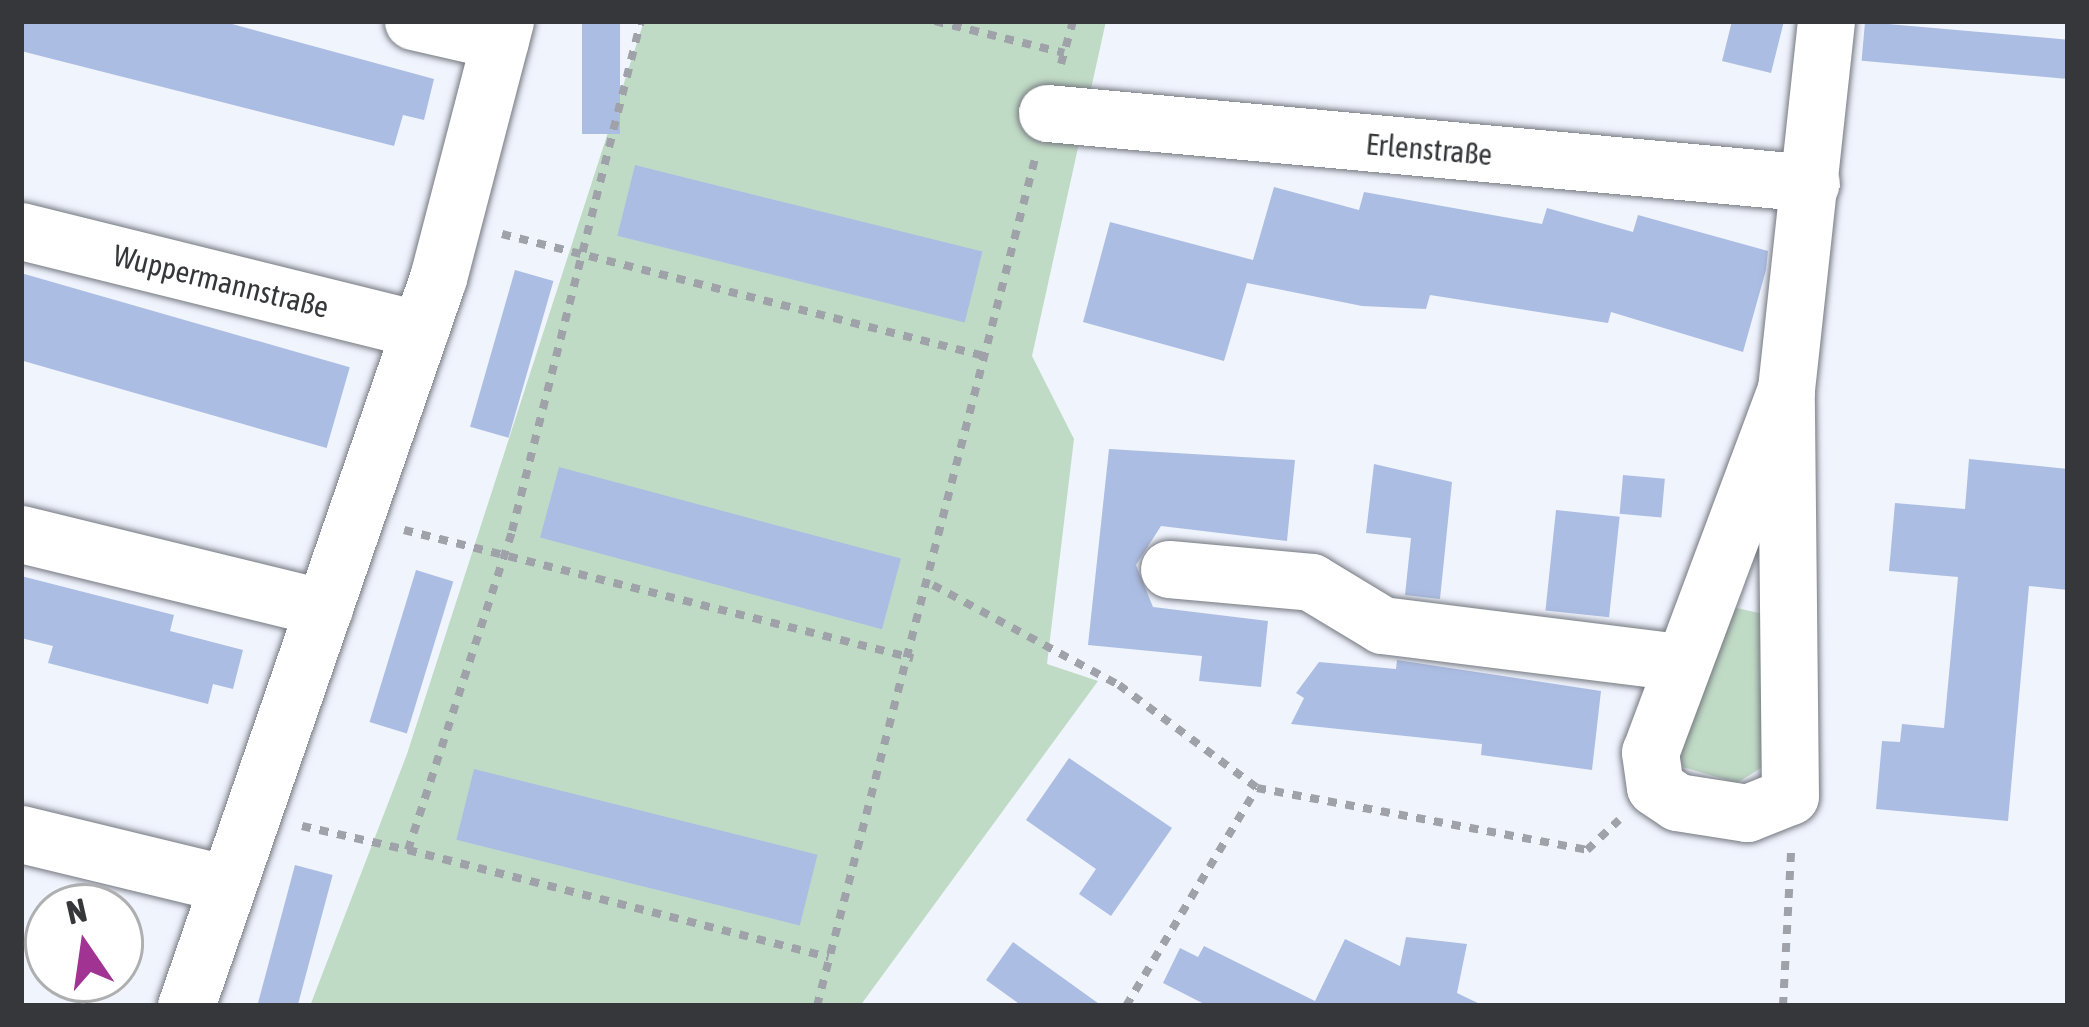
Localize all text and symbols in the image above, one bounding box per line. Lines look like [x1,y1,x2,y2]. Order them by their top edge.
street label: Erlenstraße [1364,126,1494,172]
street label: Wuppermannstraße [110,237,332,325]
north arrow [24,883,144,1003]
text: N [63,890,90,932]

